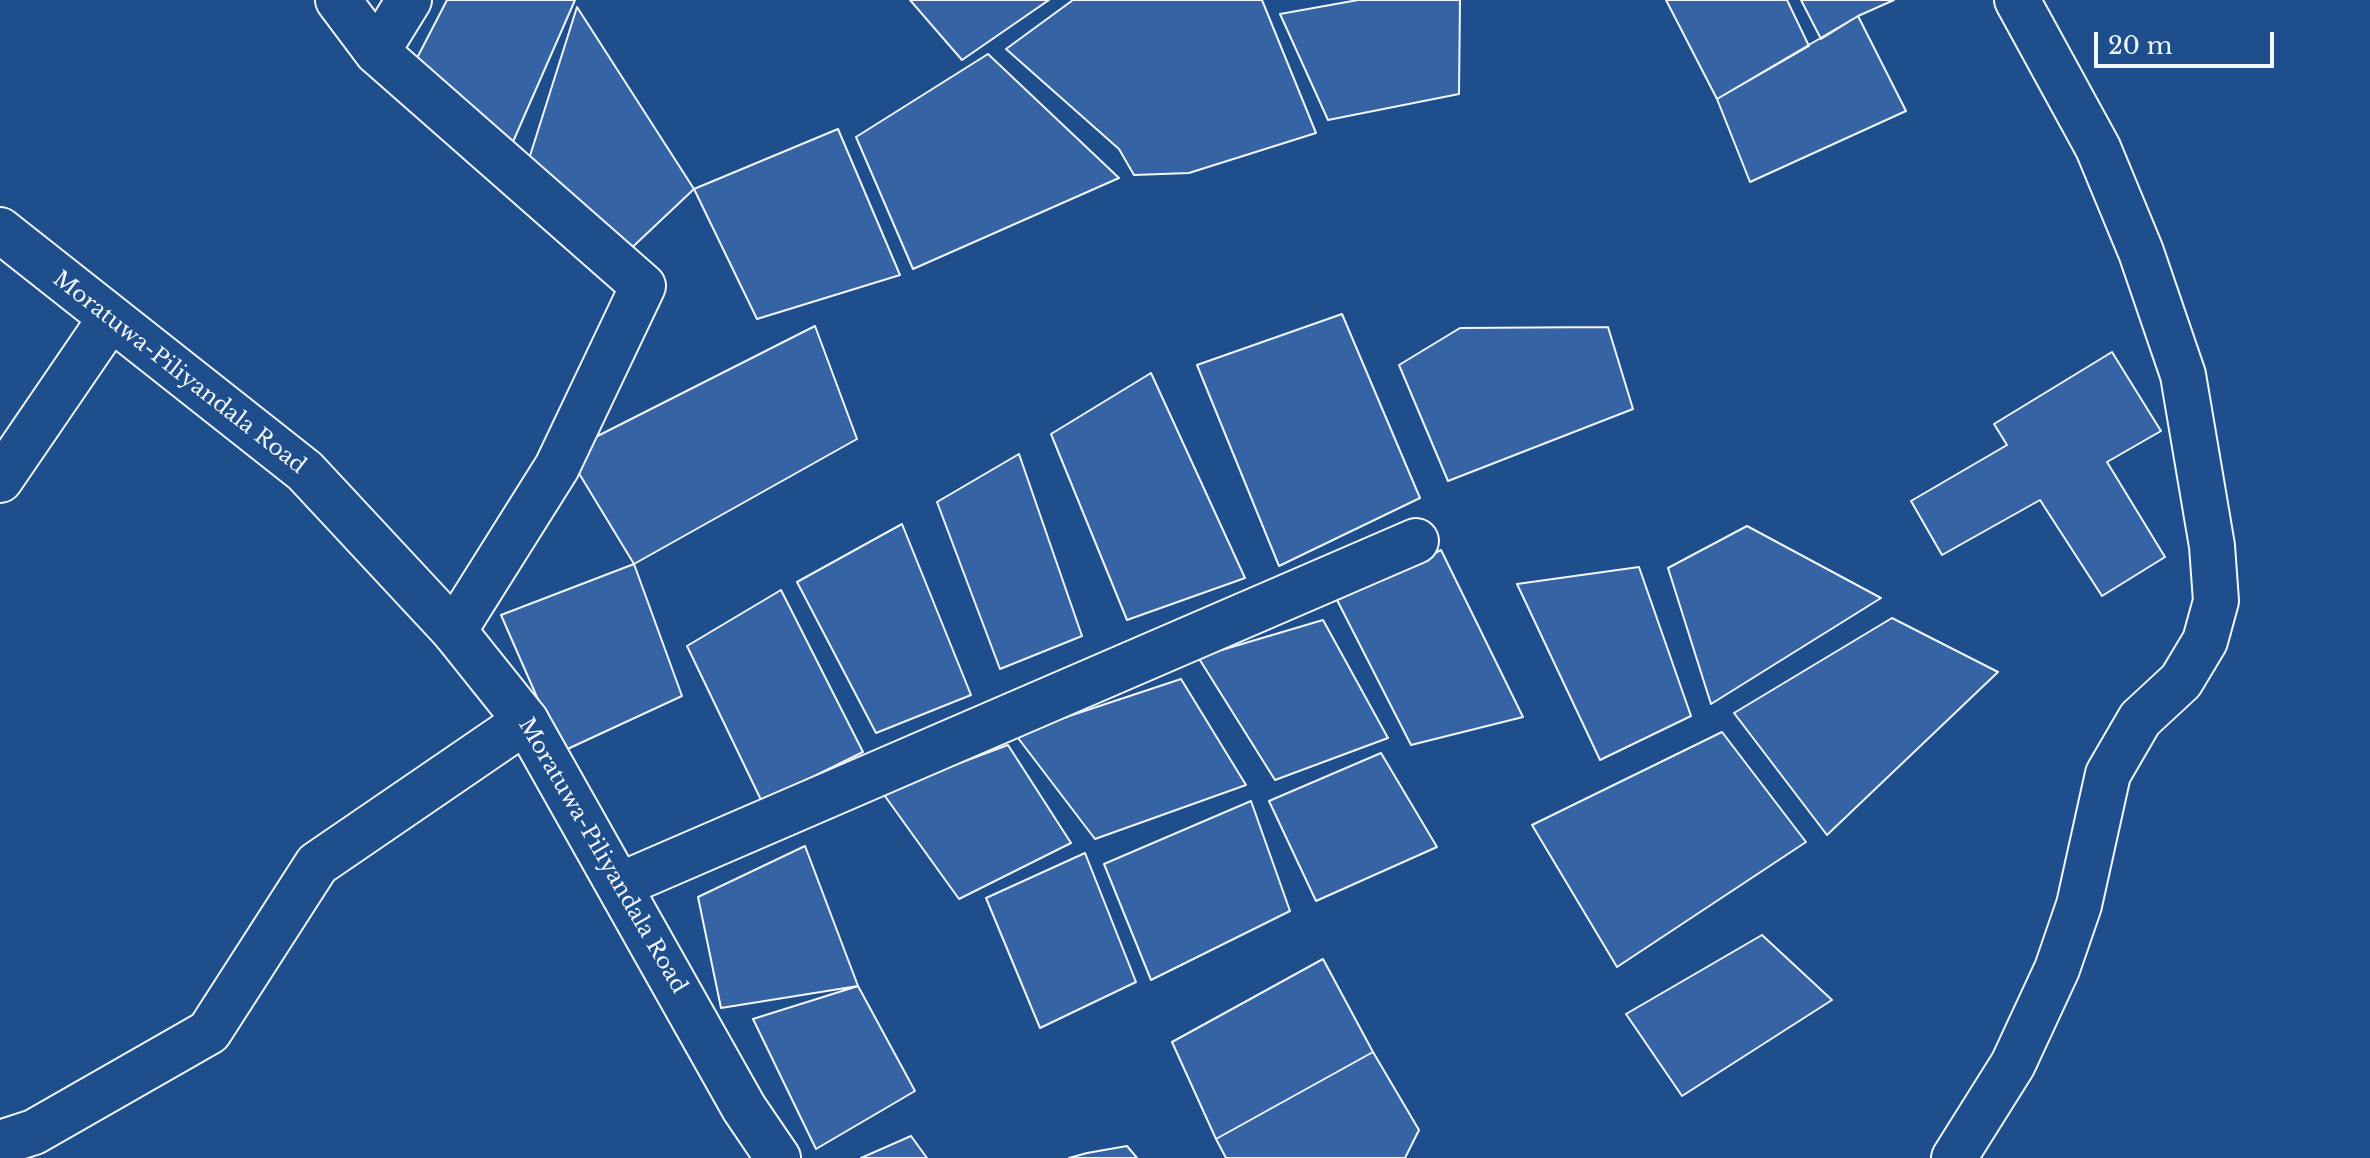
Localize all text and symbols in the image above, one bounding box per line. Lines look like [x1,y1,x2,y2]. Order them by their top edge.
scale bar [2098,16,2278,66]
text: 20 m [2108,31,2173,60]
street label: Moratuwa-Piliyandala Road [47,266,311,480]
street label: Moratuwa-Piliyandala Road [512,714,692,998]

